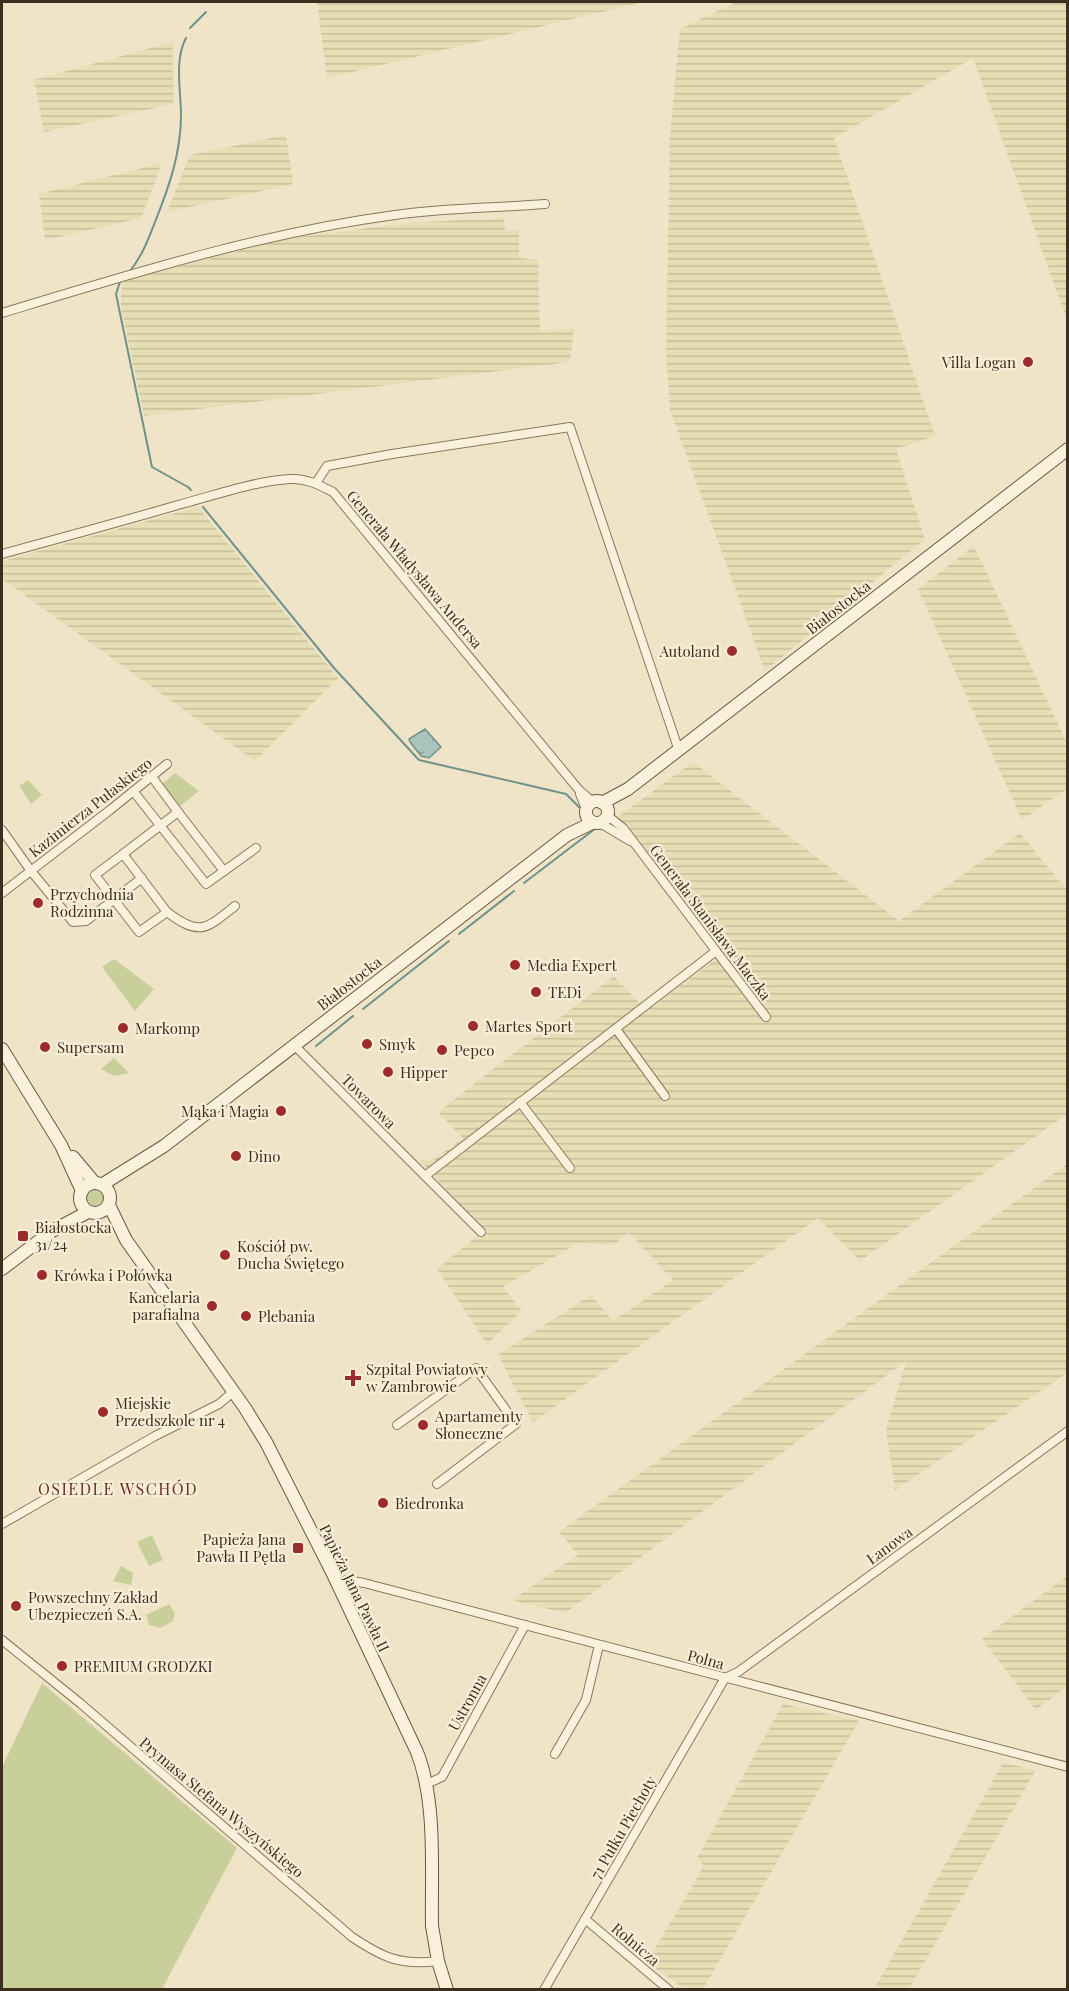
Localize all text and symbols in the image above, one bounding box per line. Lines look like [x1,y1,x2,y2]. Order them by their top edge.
place label: Villa Logan [941,352,1016,372]
marker: Villa Logan [1021,355,1035,369]
street label: Generała Władysława Andersa [343,486,488,653]
street label: Białostocka [802,575,875,638]
place label: Autoland [658,641,720,661]
marker: Autoland [725,644,739,658]
street label: Kazimierza Pułaskiego [24,753,156,861]
street label: Generała Stanisława Maczka [646,840,776,1004]
place label: Przychodnia Rodzinna [50,884,134,921]
marker: Przychodnia Rodzinna [31,896,45,910]
street label: Białostocka [313,951,386,1014]
place label: Media Expert [527,955,617,975]
marker: Media Expert [508,958,522,972]
place label: TEDi [548,982,582,1002]
marker: TEDi [529,985,543,999]
place label: Martes Sport [485,1016,573,1036]
place label: Markomp [135,1018,200,1038]
marker: Martes Sport [466,1019,480,1033]
marker: Markomp [116,1021,130,1035]
place label: Smyk [379,1034,416,1054]
place label: Supersam [57,1037,125,1057]
marker: Smyk [360,1037,374,1051]
marker: Supersam [38,1040,52,1054]
place label: Pepco [454,1040,494,1060]
marker: Pepco [435,1043,449,1057]
place label: Hipper [400,1062,448,1082]
marker: Hipper [381,1065,395,1079]
street label: Towarowa [337,1069,401,1133]
place label: Mąka i Magia [181,1101,270,1121]
marker: Mąka i Magia [274,1104,288,1118]
place label: Dino [248,1146,280,1166]
marker: Dino [229,1149,243,1163]
place label: Białostocka 31/24 [35,1217,112,1254]
marker: Białostocka 31/24 [16,1229,30,1243]
place label: Kościół pw. Ducha Świętego [237,1236,344,1273]
marker: Kościół pw. Ducha Świętego [218,1248,232,1262]
place label: Krówka i Połówka [54,1265,173,1285]
marker: Krówka i Połówka [35,1268,49,1282]
place label: Kancelaria parafialna [129,1287,201,1324]
marker: Kancelaria parafialna [205,1299,219,1313]
place label: Plebania [258,1306,316,1326]
marker: Plebania [239,1309,253,1323]
place label: Szpital Powiatowy w Zambrowie [366,1359,488,1396]
marker: Szpital Powiatowy w Zambrowie [344,1369,362,1387]
place label: Miejskie Przedszkole nr 4 [115,1393,225,1430]
marker: Miejskie Przedszkole nr 4 [96,1405,110,1419]
place label: Apartamenty Słoneczne [434,1406,523,1443]
marker: Apartamenty Słoneczne [416,1418,430,1432]
district label: OSIEDLE WSCHÓD [38,1478,198,1499]
place label: Biedronka [395,1493,465,1513]
marker: Biedronka [376,1496,390,1510]
street label: Papieża Jana Pawła II [315,1521,395,1655]
street label: Łanowa [862,1521,916,1568]
place label: Papieża Jana Pawła II Pętla [196,1529,287,1566]
marker: Papieża Jana Pawła II Pętla [291,1541,305,1555]
place label: Powszechny Zakład Ubezpieczeń S.A. [28,1587,158,1624]
marker: Powszechny Zakład Ubezpieczeń S.A. [9,1599,23,1613]
street label: Polna [685,1645,727,1674]
place label: PREMIUM GRODZKI [74,1656,213,1676]
marker: PREMIUM GRODZKI [55,1659,69,1673]
street label: Ustronna [443,1670,491,1734]
street label: Prymasa Stefana Wyszyńskiego [136,1732,308,1882]
street label: 71 Pułku Piechoty [585,1771,661,1882]
street label: Rolnicza [608,1918,665,1970]

